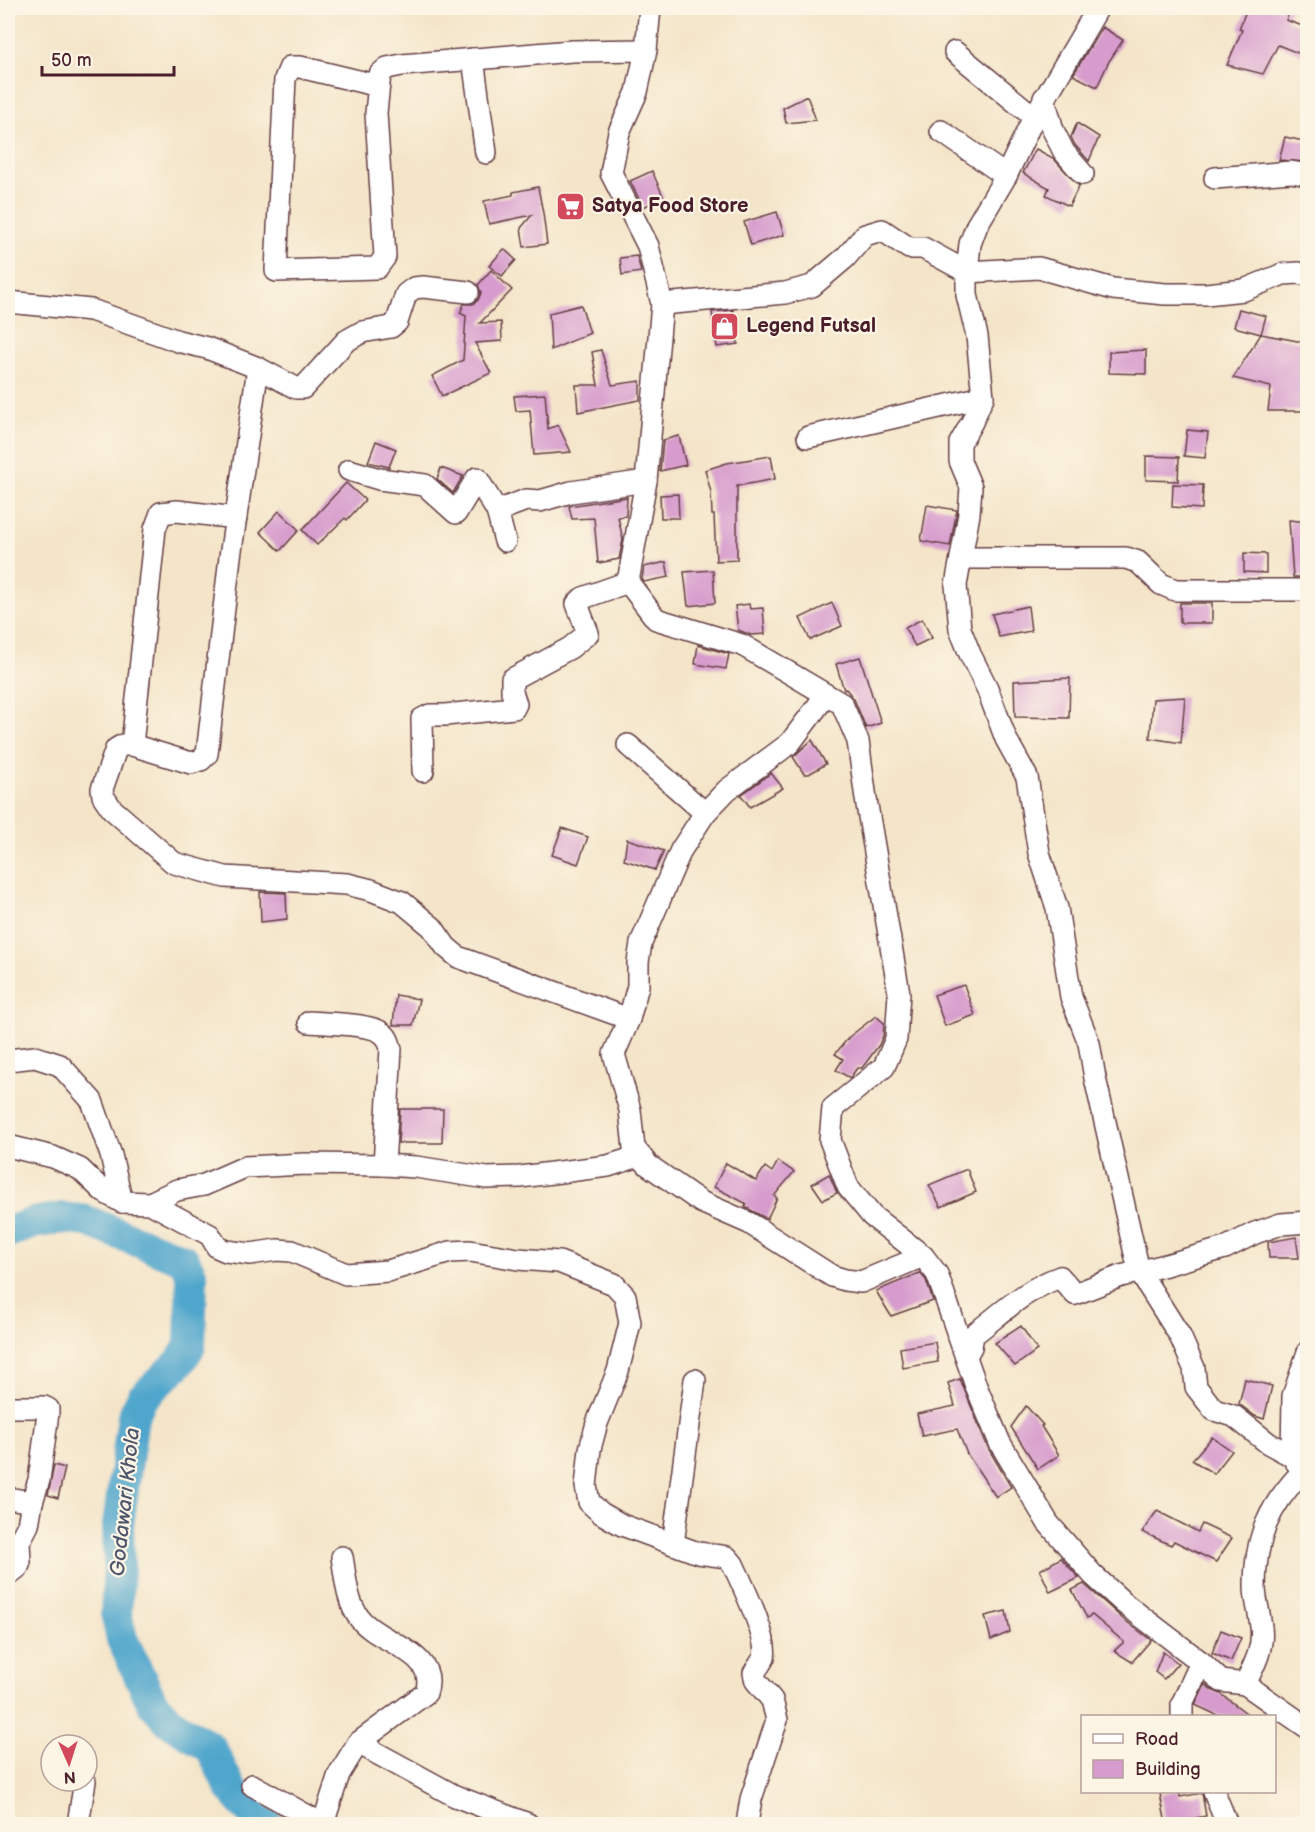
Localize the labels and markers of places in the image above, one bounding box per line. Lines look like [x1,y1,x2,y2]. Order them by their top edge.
supermarket icon: Satya Food Store [555,190,587,222]
place label: Satya Food Store [592,194,748,218]
shop icon: Legend Futsal [709,310,741,342]
place label: Legend Futsal [746,314,876,338]

